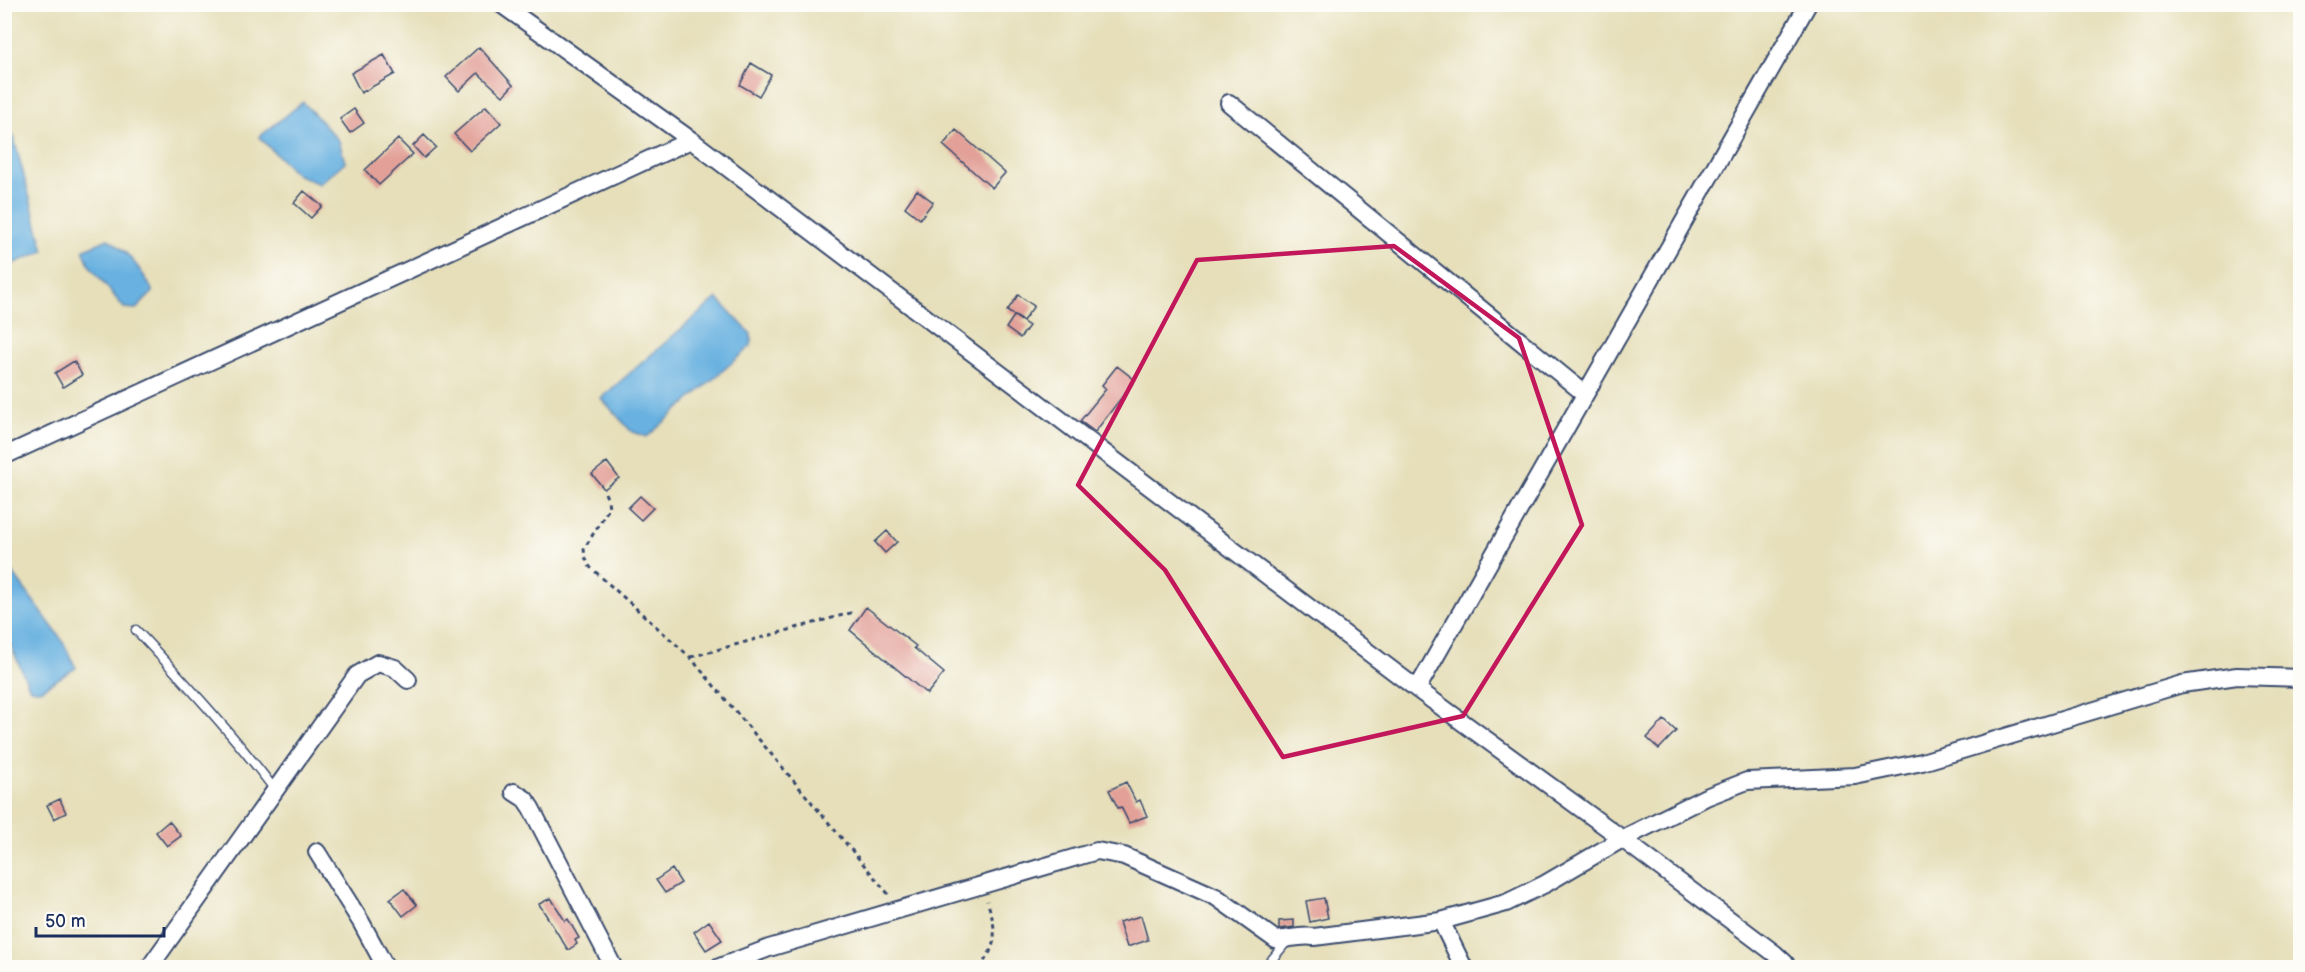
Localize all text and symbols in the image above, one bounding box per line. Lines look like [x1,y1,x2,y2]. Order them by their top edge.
scale bar [36,900,164,938]
text: 50 m [45,911,86,932]

